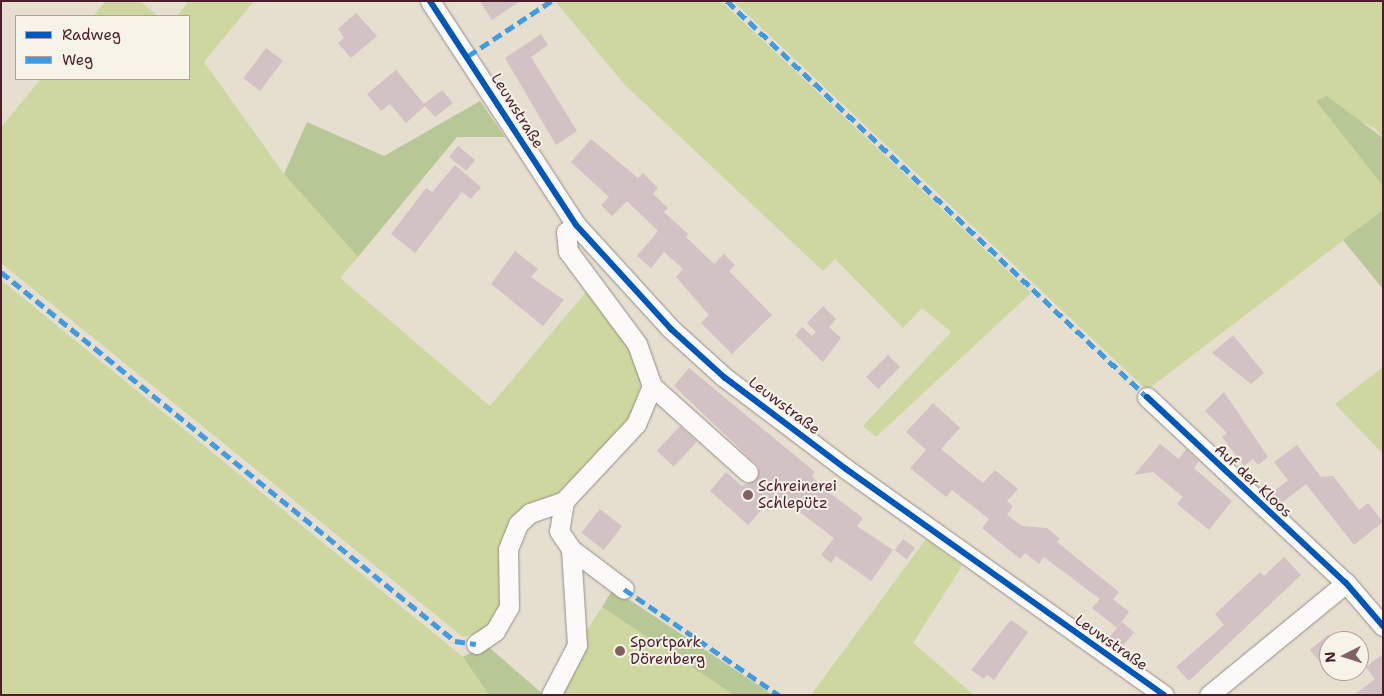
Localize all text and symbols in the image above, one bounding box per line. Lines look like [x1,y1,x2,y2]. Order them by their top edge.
legend [15,15,190,80]
text: Radweg [62,25,121,45]
text: Weg [62,50,93,70]
street label: Leuwstraße [487,70,547,152]
street label: Leuwstraße [745,373,823,439]
street label: Auf der Kloos [1211,441,1295,521]
place label: Schreinerei Schlepütz [758,477,837,512]
marker: Schreinerei Schlepütz [742,489,754,501]
street label: Leuwstraße [1071,611,1151,675]
north arrow [1319,631,1369,681]
place label: Sportpark Dörenberg [630,633,705,668]
marker: Sportpark Dörenberg [614,645,626,657]
text: N [1321,651,1340,664]

